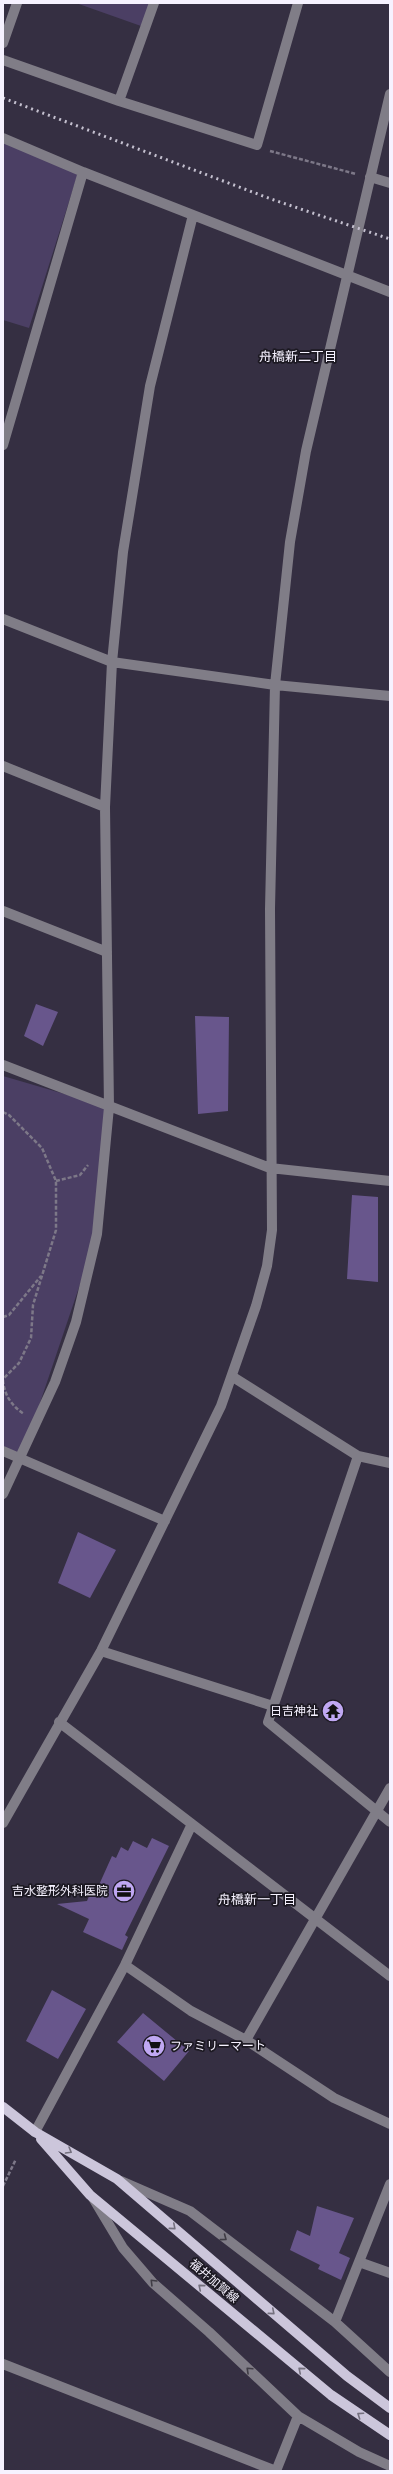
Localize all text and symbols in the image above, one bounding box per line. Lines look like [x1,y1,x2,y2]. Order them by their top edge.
district label: 舟橋新二丁目 [259,349,337,364]
temple icon: 日吉神社 [320,1698,346,1724]
place label: 日吉神社 [270,1704,318,1718]
office icon: 吉水整形外科医院 [111,1878,137,1904]
place label: 吉水整形外科医院 [12,1884,108,1898]
district label: 舟橋新一丁目 [218,1892,296,1907]
supermarket icon: ファミリーマート [141,2033,167,2059]
place label: ファミリーマート [170,2039,266,2053]
one-way arrow [65,2147,72,2154]
one-way arrow [169,2223,176,2230]
one-way arrow [220,2233,227,2240]
street label: 福井加賀線 [187,2256,241,2306]
one-way arrow [150,2280,158,2287]
one-way arrow [198,2284,205,2291]
one-way arrow [268,2307,275,2314]
one-way arrow [247,2367,254,2374]
one-way arrow [298,2367,305,2374]
one-way arrow [358,2413,365,2420]

